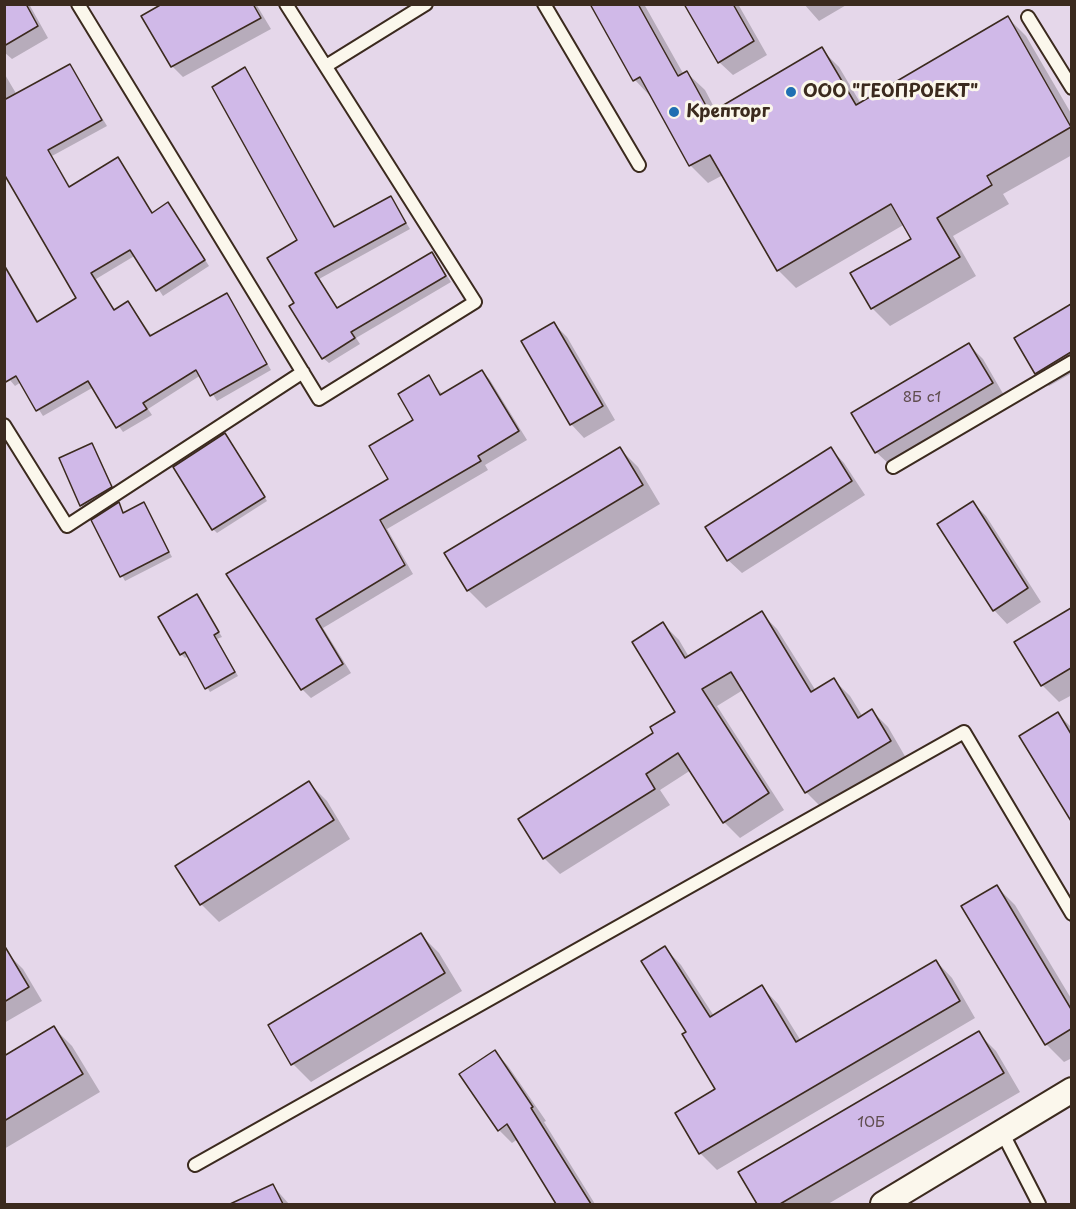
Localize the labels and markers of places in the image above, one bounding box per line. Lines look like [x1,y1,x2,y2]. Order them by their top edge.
place label: ООО "ГЕОПРОЕКТ" [803,81,978,103]
marker: ООО "ГЕОПРОЕКТ" [784,85,798,99]
place label: Крепторг [686,101,770,123]
marker: Крепторг [667,105,681,119]

